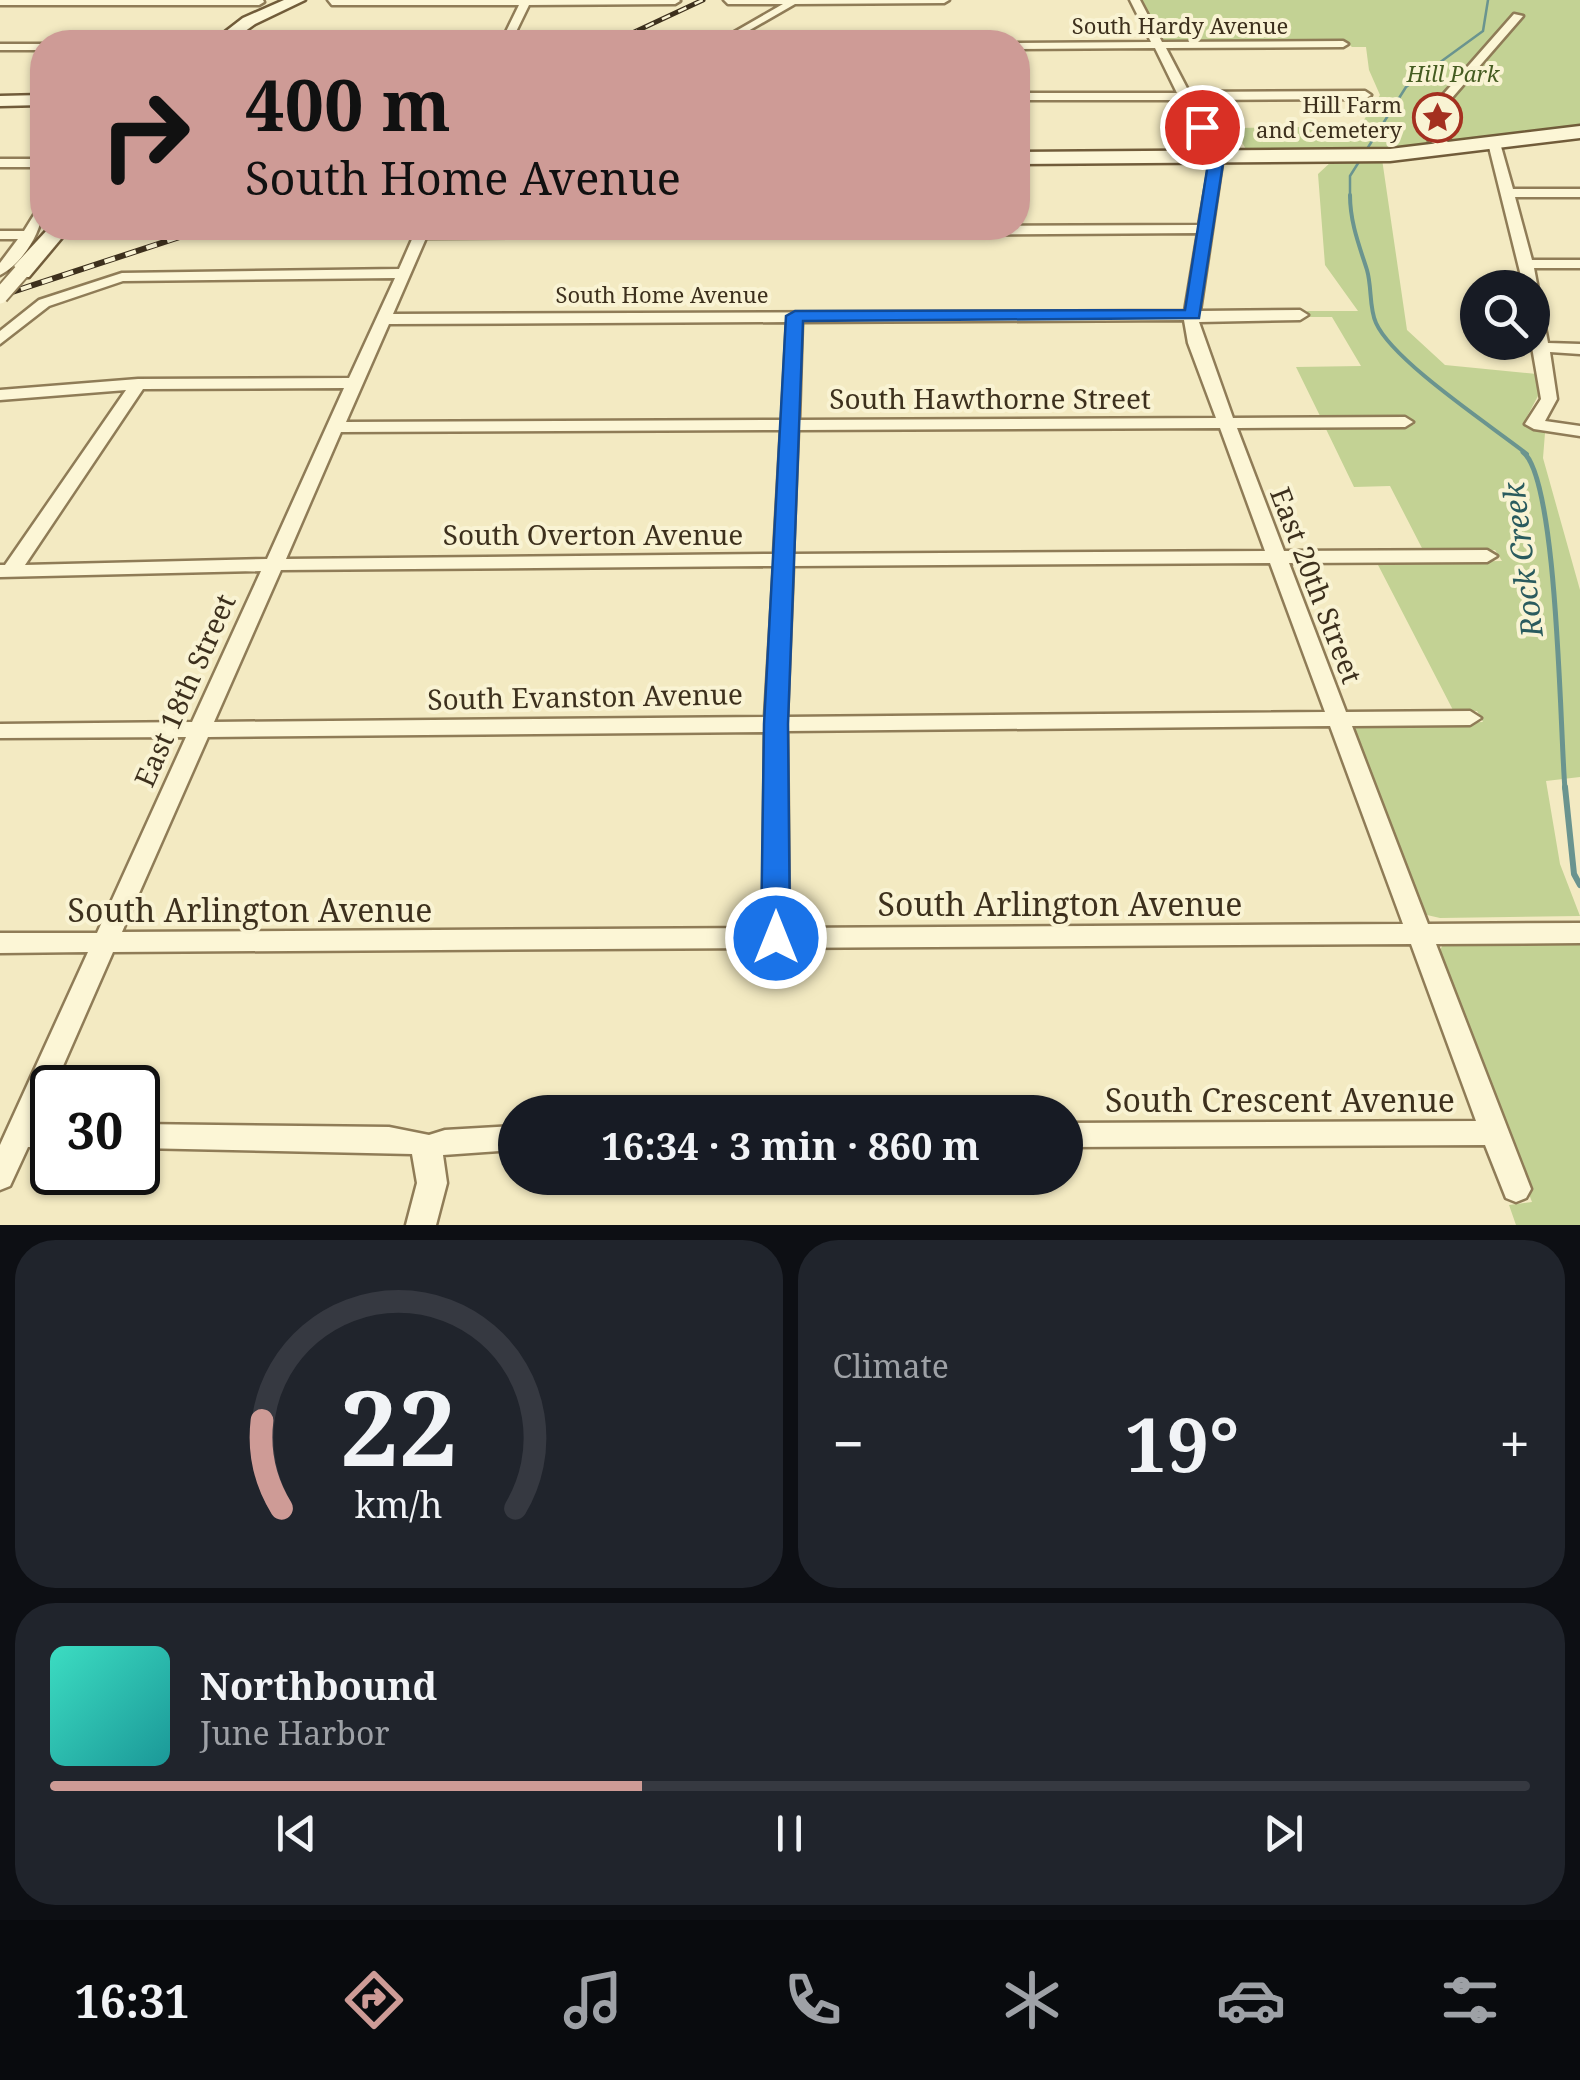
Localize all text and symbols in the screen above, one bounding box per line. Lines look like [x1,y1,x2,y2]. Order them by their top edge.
street label: South Hardy Avenue [1072,10,1288,40]
text: 400 m [245,56,451,152]
park label: Hill Park [1406,58,1501,88]
icon: right [80,70,210,200]
pin [1160,85,1245,170]
place label: Hill Farm and Cemetery [1256,89,1403,144]
place icon: Hill Farm and Cemetery [1411,91,1463,143]
icon: arrive [1175,100,1230,155]
text: South Home Avenue [245,147,681,208]
map controls [1460,270,1550,360]
button: search [1460,270,1550,360]
street label: South Home Avenue [555,279,769,309]
street label: South Hawthorne Street [829,379,1151,417]
water label: Rock Creek [1492,479,1552,641]
street label: East 20th Street [1262,481,1372,689]
street label: South Overton Avenue [443,515,743,553]
street label: East 18th Street [124,587,244,792]
street label: South Evanston Avenue [427,674,743,718]
street label: South Arlington Avenue [878,882,1242,925]
position arrow [724,886,828,990]
street label: South Arlington Avenue [68,888,432,931]
speed limit sign: 30 [30,1065,160,1195]
street label: South Crescent Avenue [1105,1078,1455,1121]
text: 16:34 · 3 min · 860 m [601,1119,980,1171]
text: Climate [833,1344,949,1387]
text: 22 [340,1355,458,1496]
text: 19° [1124,1392,1239,1494]
text: − [833,1405,864,1480]
text: + [1499,1405,1530,1480]
text: km/h [355,1480,443,1528]
text: Northbound [200,1659,437,1711]
text: June Harbor [200,1711,389,1754]
icon: previous [269,1806,324,1861]
icon: pause [762,1806,817,1861]
icon: next [1256,1806,1311,1861]
icon: directions [339,1965,409,2035]
icon: music [558,1965,628,2035]
icon: phone [778,1965,848,2035]
icon: climate [997,1965,1067,2035]
icon: car [1216,1965,1286,2035]
icon: filters [1435,1965,1505,2035]
text: 16:31 [75,1970,190,2031]

